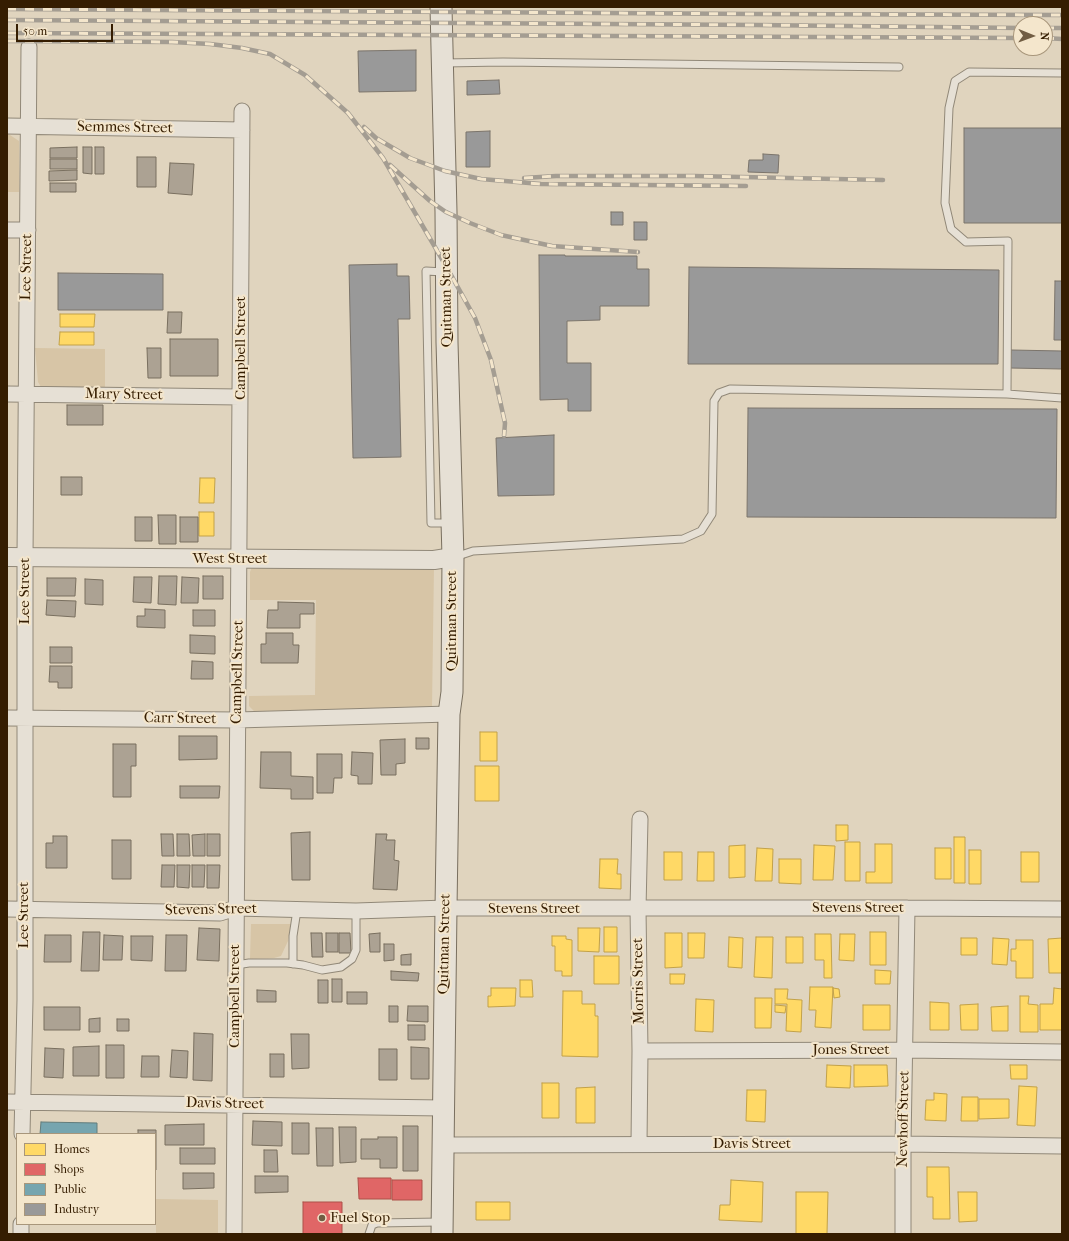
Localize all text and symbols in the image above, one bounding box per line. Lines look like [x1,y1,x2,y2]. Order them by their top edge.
scale bar [18,16,115,42]
north arrow [1013,16,1053,56]
text: 50 m [23,24,47,38]
text: N [1038,32,1051,40]
street label: Semmes Street [77,118,173,138]
street label: Lee Street [17,233,37,301]
street label: Quitman Street [437,247,457,347]
street label: Campbell Street [232,296,250,400]
street label: Mary Street [85,385,163,405]
street label: West Street [193,550,267,568]
street label: Lee Street [16,558,34,624]
street label: Quitman Street [443,571,461,671]
street label: Campbell Street [228,620,248,724]
street label: Carr Street [144,709,216,729]
street label: Lee Street [15,882,33,948]
street label: Quitman Street [435,894,455,994]
street label: Stevens Street [812,899,904,917]
street label: Stevens Street [165,900,257,920]
street label: Stevens Street [488,900,580,918]
street label: Morris Street [629,938,649,1024]
street label: Campbell Street [226,944,244,1048]
street label: Jones Street [812,1041,890,1059]
street label: Newhoff Street [894,1070,914,1168]
street label: Davis Street [186,1094,264,1114]
legend [16,1133,156,1225]
street label: Davis Street [713,1135,791,1153]
text: Homes [54,1142,90,1156]
text: Shops [54,1162,84,1176]
text: Public [54,1182,86,1196]
text: Industry [54,1202,99,1216]
place label: Fuel Stop [330,1209,390,1227]
marker: Fuel Stop [317,1213,327,1223]

